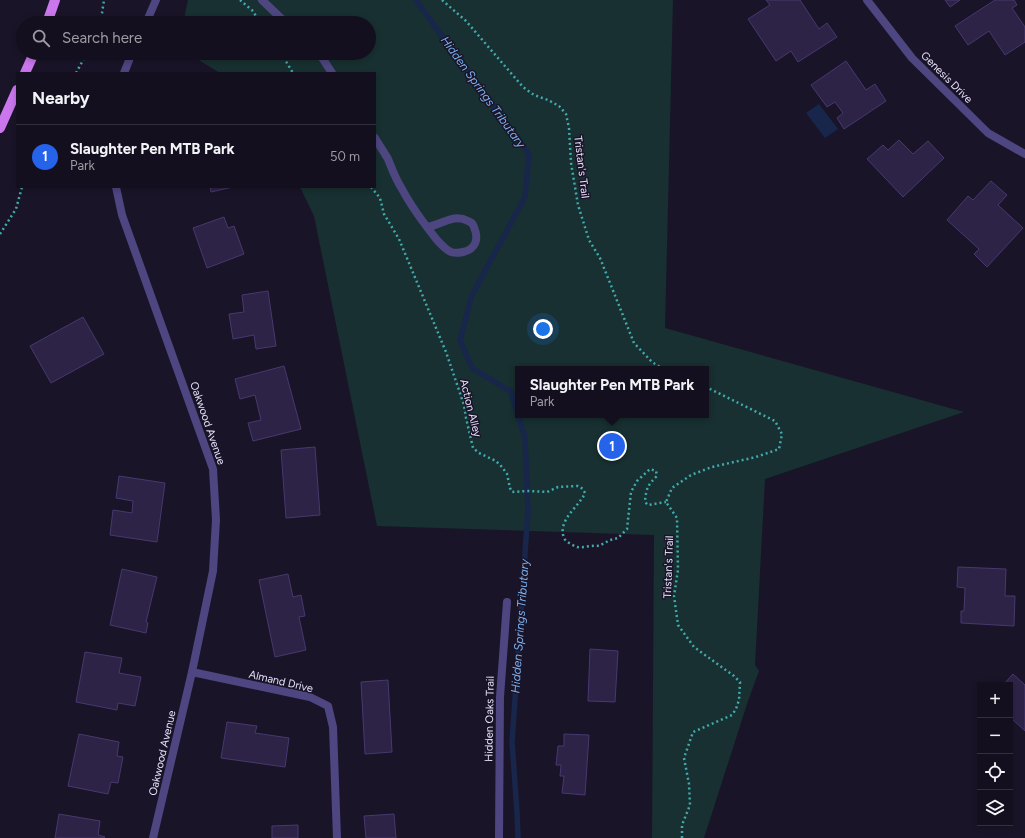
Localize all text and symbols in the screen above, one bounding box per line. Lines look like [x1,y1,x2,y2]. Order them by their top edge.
search box [16,16,376,60]
icon: search [30,27,52,49]
text: Search here [62,29,142,47]
water label: Hidden Springs Tributary [438,33,529,151]
street label: Genesis Drive [918,49,975,106]
text: Nearby [32,88,90,108]
street label: Tristan's Trail [571,135,592,199]
text: Slaughter Pen MTB Park [70,140,235,158]
text: 1 [42,149,48,164]
text: 50 m [330,149,360,164]
text: Park [70,158,95,173]
your location [533,319,553,339]
popup [515,366,709,418]
text: Slaughter Pen MTB Park [530,376,694,394]
street label: Action Alley [457,378,484,439]
street label: Oakwood Avenue [187,380,228,466]
text: Park [530,394,554,409]
pin: 1 [599,431,625,461]
street label: Tristan's Trail [661,535,676,599]
water label: Hidden Springs Tributary [508,558,532,694]
street label: Almand Drive [247,668,314,695]
street label: Hidden Oaks Trail [482,676,497,762]
map controls [977,682,1013,826]
button: + [977,682,1013,718]
street label: Oakwood Avenue [146,709,179,797]
button: − [977,718,1013,754]
button: locate [977,754,1013,790]
button: layers [977,790,1013,826]

